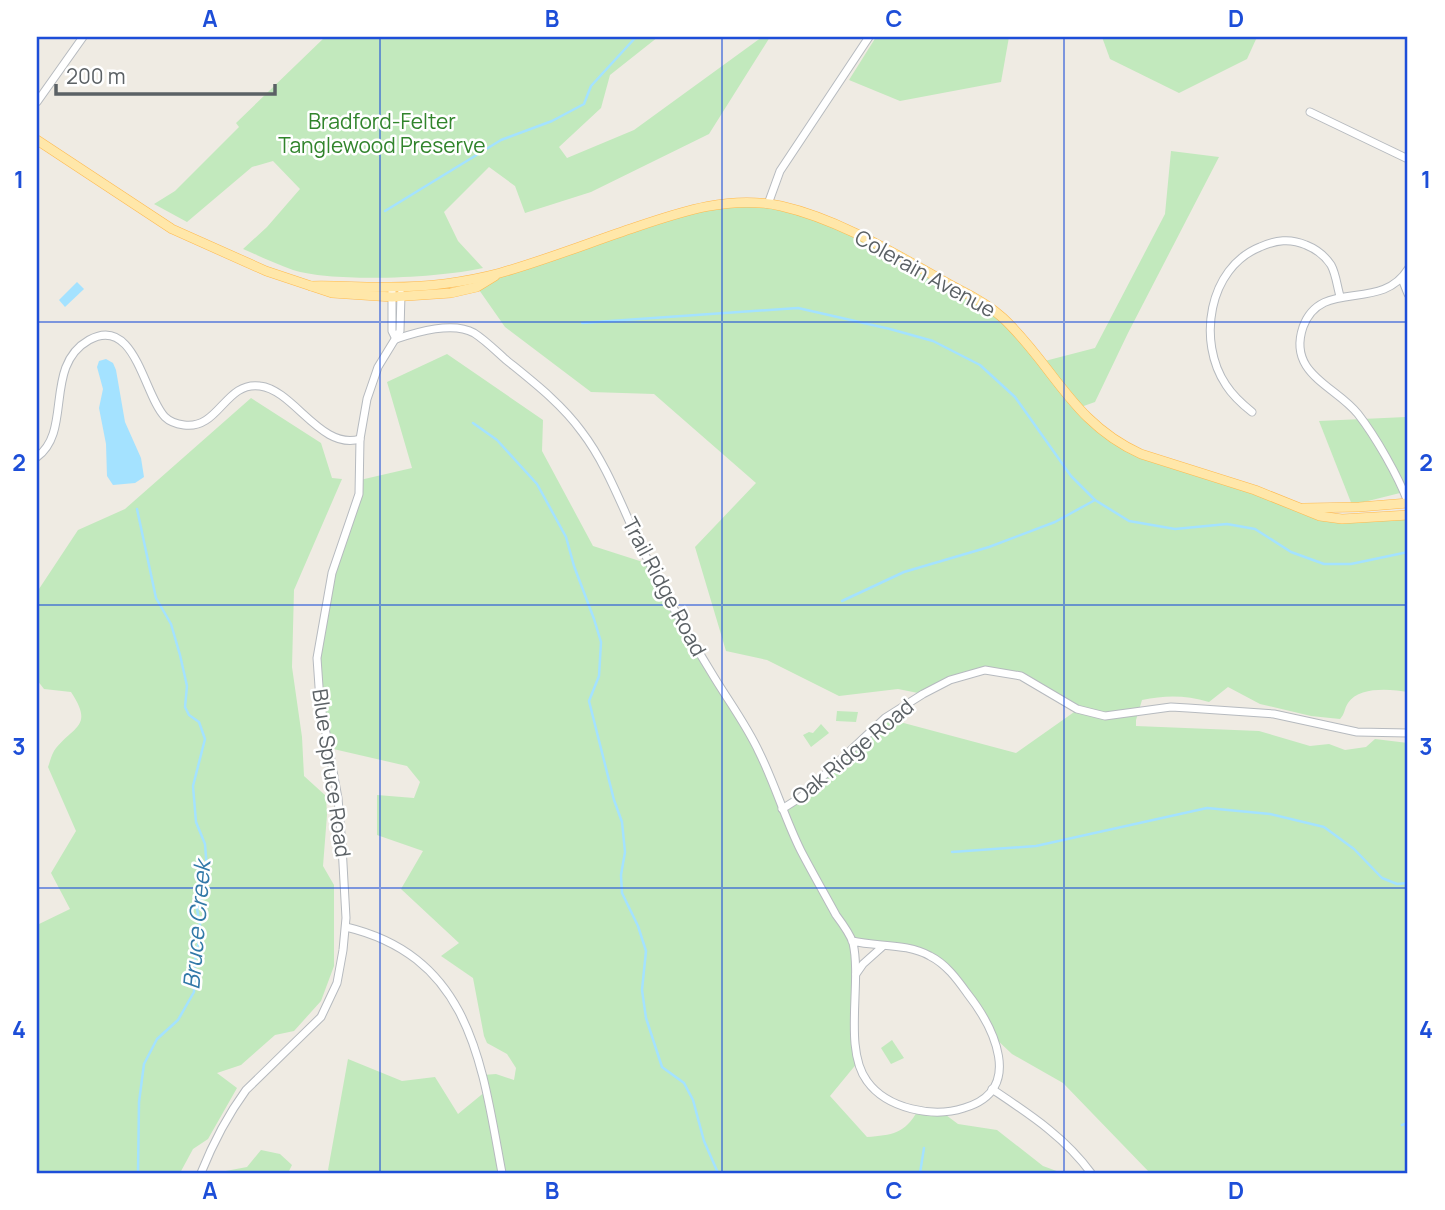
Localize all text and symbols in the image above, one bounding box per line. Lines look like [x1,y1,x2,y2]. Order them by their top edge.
text: A [202,2,218,34]
text: B [545,2,559,34]
text: C [886,2,903,34]
text: D [1228,2,1244,34]
scale bar [56,52,275,96]
text: 200 m [66,62,126,90]
park label: Bradford-Felter Tanglewood Preserve [278,107,486,159]
text: 1 [14,163,24,195]
text: 1 [1421,163,1431,195]
street label: Colerain Avenue [850,223,1001,323]
text: 2 [12,446,26,478]
text: 2 [1419,446,1433,478]
street label: Trail Ridge Road [616,512,713,661]
street label: Blue Spruce Road [306,687,358,859]
street label: Oak Ridge Road [786,692,919,810]
text: 3 [12,730,26,762]
text: 3 [1419,730,1433,762]
water label: Bruce Creek [174,856,218,991]
text: 4 [12,1013,26,1045]
text: 4 [1419,1013,1433,1045]
text: A [202,1174,218,1206]
text: B [545,1174,559,1206]
text: C [886,1174,903,1206]
text: D [1228,1174,1244,1206]

